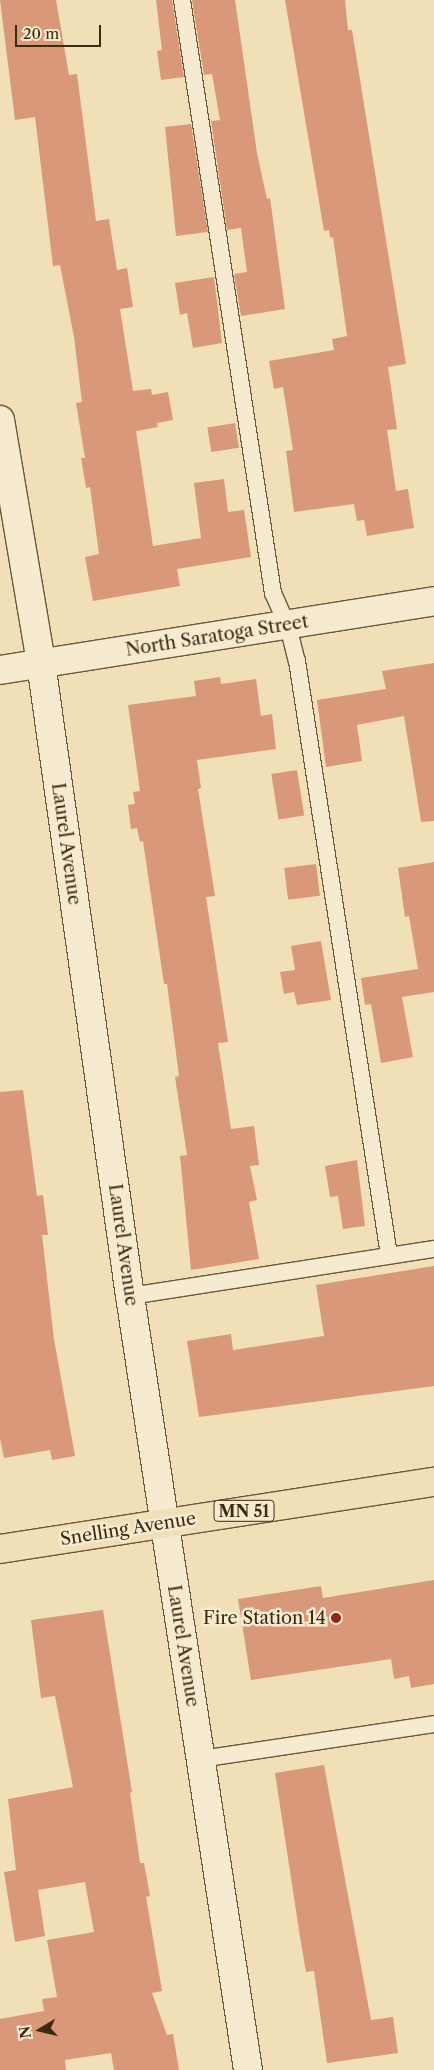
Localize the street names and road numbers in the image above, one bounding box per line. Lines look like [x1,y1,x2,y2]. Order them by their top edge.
street label: North Saratoga Street [124,611,310,661]
street label: Laurel Avenue [47,781,85,907]
street label: Laurel Avenue [104,1182,142,1308]
road number: MN 51 [213,1498,275,1524]
street label: Snelling Avenue [58,1508,198,1550]
street label: Laurel Avenue [163,1583,203,1709]

